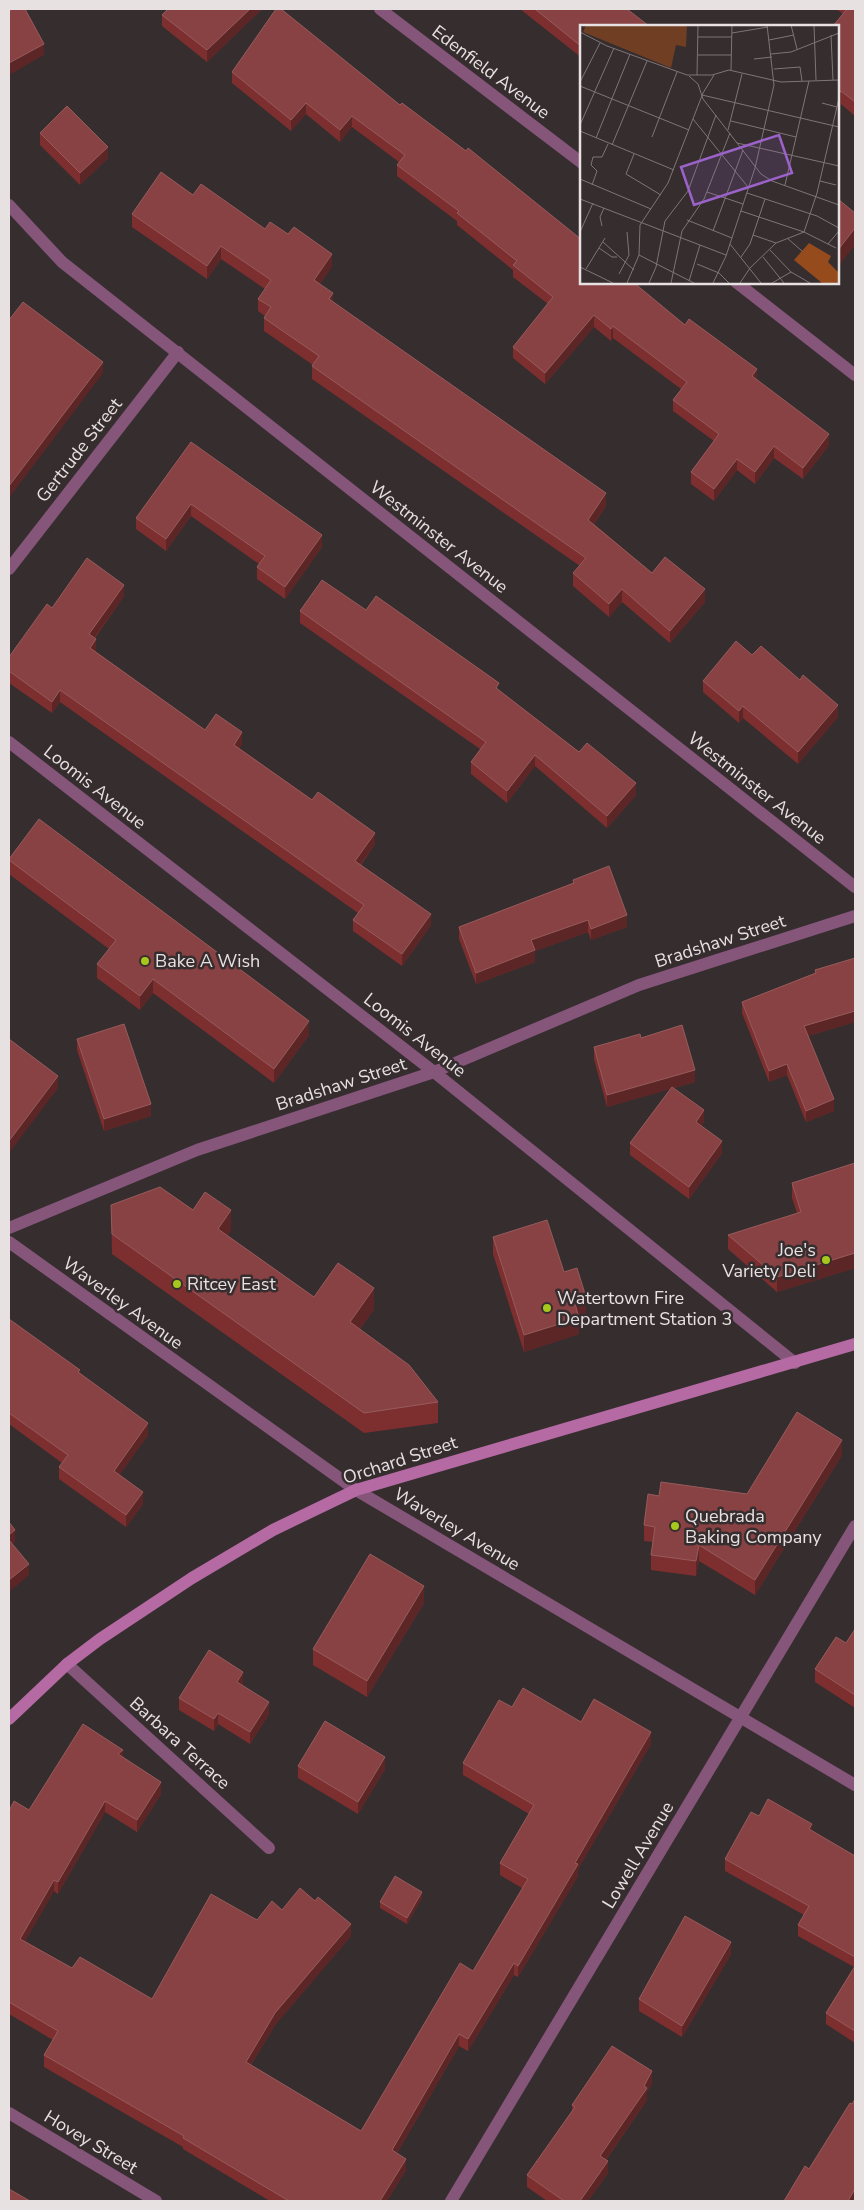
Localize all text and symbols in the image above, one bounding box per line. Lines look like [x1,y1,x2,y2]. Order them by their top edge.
street label: Edenfield Avenue [427,20,555,124]
inset map [580,25,839,284]
street label: Gertrude Street [31,392,128,507]
street label: Westminster Avenue [365,475,513,599]
street label: Westminster Avenue [683,726,831,850]
street label: Loomis Avenue [39,739,151,835]
street label: Bradshaw Street [652,908,789,973]
place label: Bake A Wish [155,949,260,973]
marker: Bake A Wish [139,955,151,967]
street label: Loomis Avenue [359,987,471,1083]
street label: Bradshaw Street [273,1051,410,1116]
place label: Joe's Variety Deli [721,1238,816,1283]
street label: Waverley Avenue [58,1251,188,1355]
marker: Joe's Variety Deli [820,1254,832,1266]
place label: Ritcey East [187,1272,276,1296]
marker: Ritcey East [171,1278,183,1290]
place label: Watertown Fire Department Station 3 [557,1286,732,1331]
marker: Watertown Fire Department Station 3 [541,1302,553,1314]
street label: Orchard Street [340,1430,461,1490]
street label: Waverley Avenue [389,1482,525,1576]
place label: Quebrada Baking Company [685,1504,822,1549]
marker: Quebrada Baking Company [669,1520,681,1532]
street label: Barbara Terrace [124,1691,236,1795]
street label: Lowell Avenue [597,1797,679,1913]
street label: Hovey Street [40,2105,143,2180]

